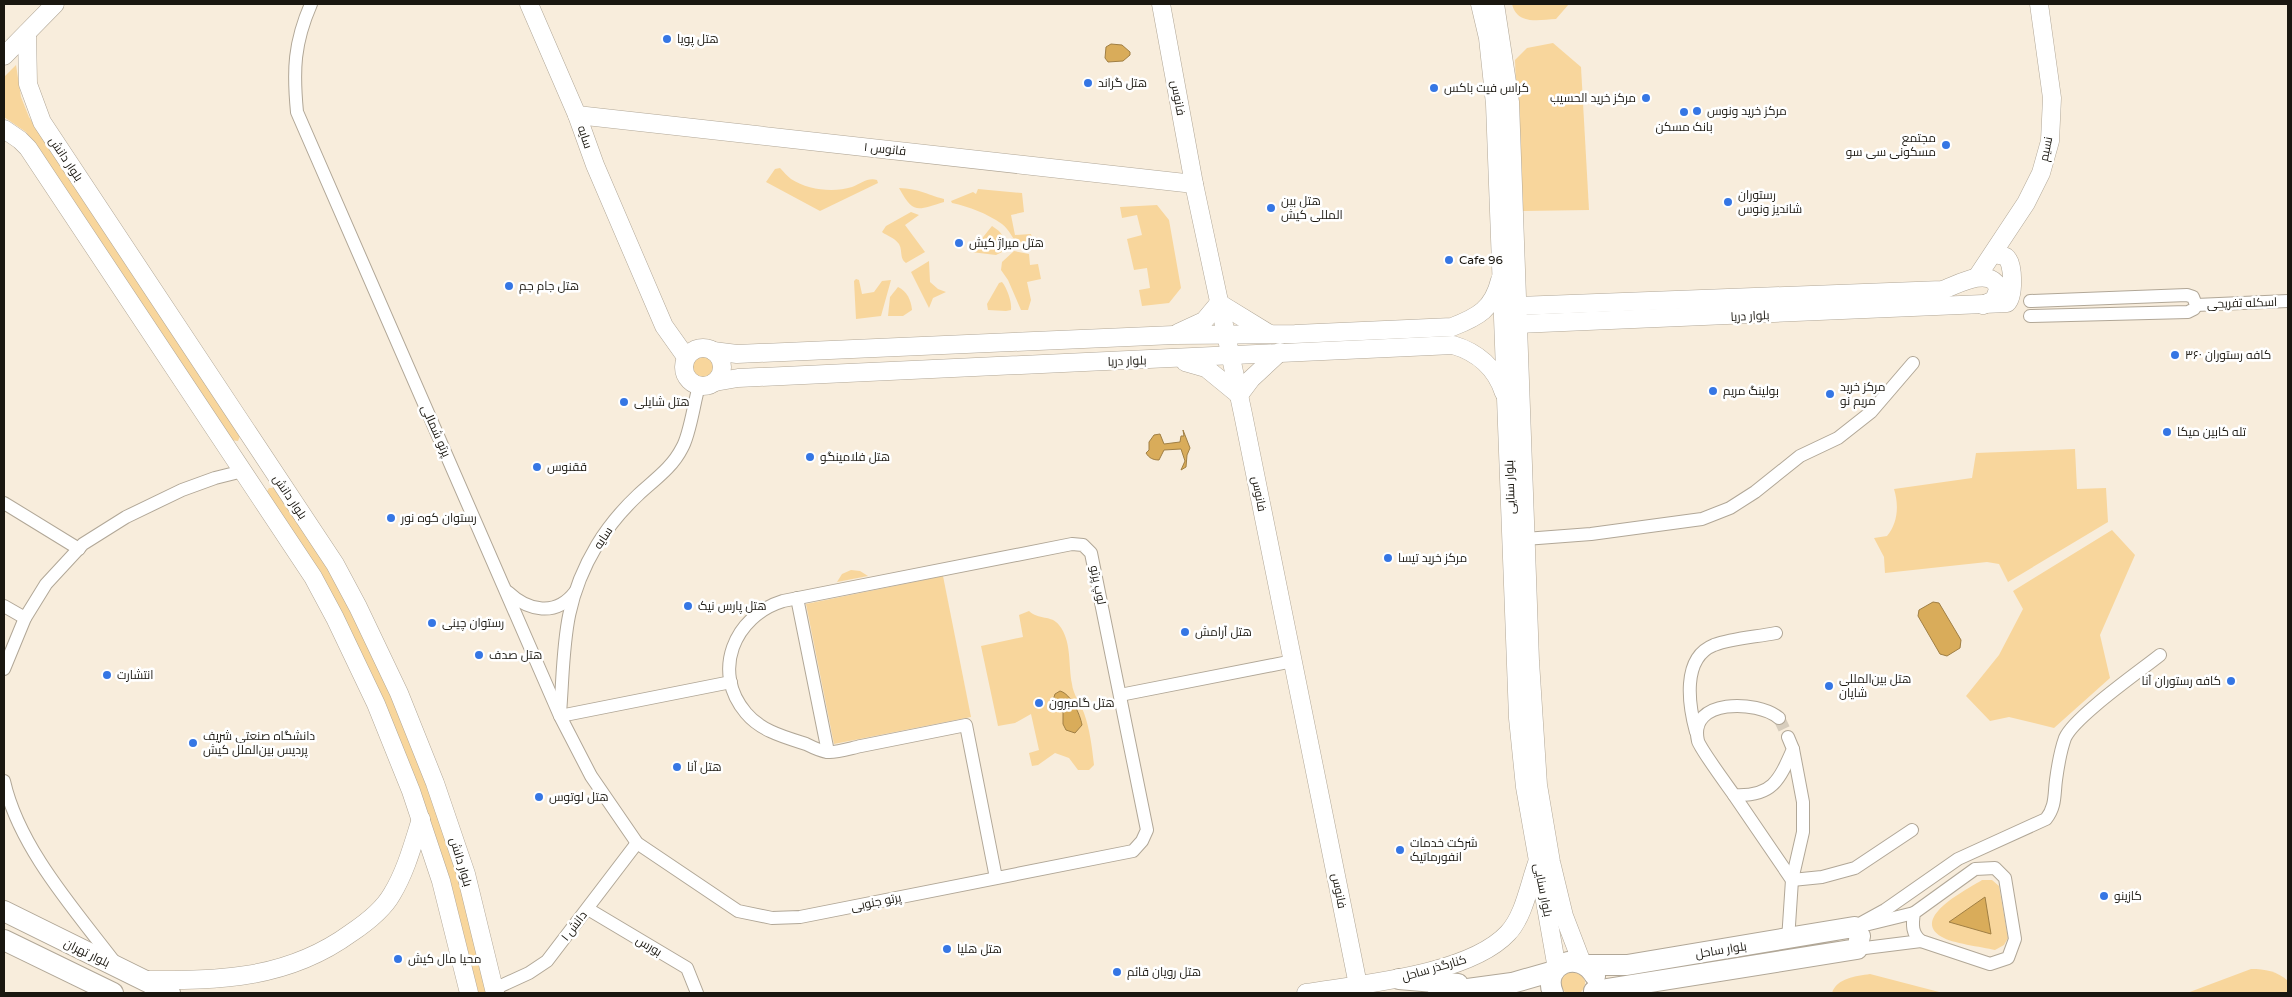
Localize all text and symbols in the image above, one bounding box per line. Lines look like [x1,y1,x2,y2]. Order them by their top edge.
place label: هتل پویا [677,32,718,48]
marker: هتل پویا [661,33,673,45]
place label: هتل گراند [1098,76,1147,90]
marker: هتل گراند [1082,77,1094,89]
street label: فانوس [1168,79,1188,117]
place label: کراس فیت باکس [1444,81,1529,95]
marker: کراس فیت باکس [1428,82,1440,94]
place label: مرکز خرید الحسیب [1550,91,1636,105]
marker: مرکز خرید الحسیب [1640,92,1652,104]
place label: مرکز خرید ونوس [1707,104,1787,118]
marker: مرکز خرید ونوس [1691,105,1703,117]
marker: بانک مسکن [1678,106,1690,118]
place label: بانک مسکن [1655,120,1713,134]
street label: سایه [575,124,595,151]
place label: مجتمع مسکونی سی سو [1846,131,1936,159]
street label: بلوار دانش [46,134,86,184]
street label: نسیم [2037,135,2056,163]
marker: مجتمع مسکونی سی سو [1940,139,1952,151]
street label: فانوس ۱ [863,140,907,158]
place label: رستوران شاندیز ونوس [1738,188,1802,216]
place label: هتل بین المللی کیش [1281,194,1343,222]
marker: رستوران شاندیز ونوس [1722,196,1734,208]
marker: هتل بین المللی کیش [1265,202,1277,214]
place label: هتل میراژ کیش [969,236,1044,250]
marker: هتل میراژ کیش [953,237,965,249]
place label: Cafe 96 [1459,253,1503,267]
marker: Cafe 96 [1443,254,1455,266]
place label: هتل جام جم [519,279,579,294]
marker: هتل جام جم [503,280,515,292]
street label: اسکله تفریحی [2207,295,2277,311]
street label: بلوار دریا [1730,308,1770,324]
place label: کافه رستوران ۳۶۰ [2185,348,2271,362]
marker: کافه رستوران ۳۶۰ [2169,349,2181,361]
street label: بلوار دریا [1107,353,1147,369]
place label: مرکز خرید مریم نو [1840,380,1885,409]
place label: بولینگ مریم [1723,384,1779,399]
marker: بولینگ مریم [1707,385,1719,397]
marker: مرکز خرید مریم نو [1824,388,1836,400]
place label: هتل شایلی [634,395,690,409]
marker: هتل شایلی [618,396,630,408]
street label: پرتو شمالی [416,403,454,461]
place label: تله کابین میکا [2177,425,2247,439]
marker: تله کابین میکا [2161,426,2173,438]
place label: هتل فلامینگو [820,450,890,464]
marker: هتل فلامینگو [804,451,816,463]
place label: ققنوس [547,460,587,474]
street label: بلوار سنایی [1502,460,1518,514]
marker: ققنوس [531,461,543,473]
street label: بلوار دانش [270,472,310,522]
street label: فانوس [1249,475,1269,513]
place label: رستوان کوه نور [400,511,477,525]
marker: رستوان کوه نور [385,512,397,524]
street label: سایه [591,524,615,552]
place label: مرکز خرید تیسا [1398,551,1467,565]
marker: مرکز خرید تیسا [1382,552,1394,564]
street label: لوپ پرتو [1085,564,1109,606]
place label: هتل پارس نیک [698,599,767,615]
marker: هتل پارس نیک [682,600,694,612]
place label: رستوان چینی [442,616,504,632]
marker: رستوان چینی [426,617,438,629]
place label: هتل آرامش [1195,625,1252,639]
marker: هتل آرامش [1179,626,1191,638]
place label: هتل صدف [489,648,542,662]
marker: هتل صدف [473,649,485,661]
place label: انتشارت [117,668,153,682]
marker: انتشارت [101,669,113,681]
place label: هتل بین‌المللی شایان [1839,672,1911,700]
place label: کافه رستوران آنا [2142,674,2221,688]
marker: کافه رستوران آنا [2225,675,2237,687]
marker: هتل بین‌المللی شایان [1823,680,1835,692]
place label: هتل گامبرون [1049,696,1115,710]
marker: هتل گامبرون [1033,697,1045,709]
place label: دانشگاه صنعتی شریف پردیس بین‌الملل کیش [203,729,315,759]
marker: دانشگاه صنعتی شریف پردیس بین‌الملل کیش [187,737,199,749]
place label: هتل آنا [687,760,722,774]
marker: هتل آنا [671,761,683,773]
place label: هتل لوتوس [549,790,609,804]
marker: هتل لوتوس [533,791,545,803]
street label: بلوار دانش [447,836,475,888]
place label: شرکت خدمات انفورماتیک [1410,836,1478,864]
marker: شرکت خدمات انفورماتیک [1394,844,1406,856]
street label: بلوار سنایی [1531,862,1555,918]
street label: فانوس [1329,872,1349,910]
place label: کازینو [2114,889,2142,903]
street label: پرتو جنوبی [850,890,904,916]
marker: کازینو [2098,890,2110,902]
street label: دانش ۱ [558,908,590,944]
street label: بورس [633,933,665,959]
street label: بلوار تهران [62,936,112,970]
street label: بلوار ساحل [1694,939,1748,961]
place label: هتل هلیا [957,942,1002,956]
marker: هتل هلیا [941,943,953,955]
place label: محیا مال کیش [408,952,481,966]
street label: کنارگذر ساحل [1400,952,1468,984]
marker: محیا مال کیش [392,953,404,965]
place label: هتل رویان قائم [1127,965,1201,980]
marker: هتل رویان قائم [1111,966,1123,978]

